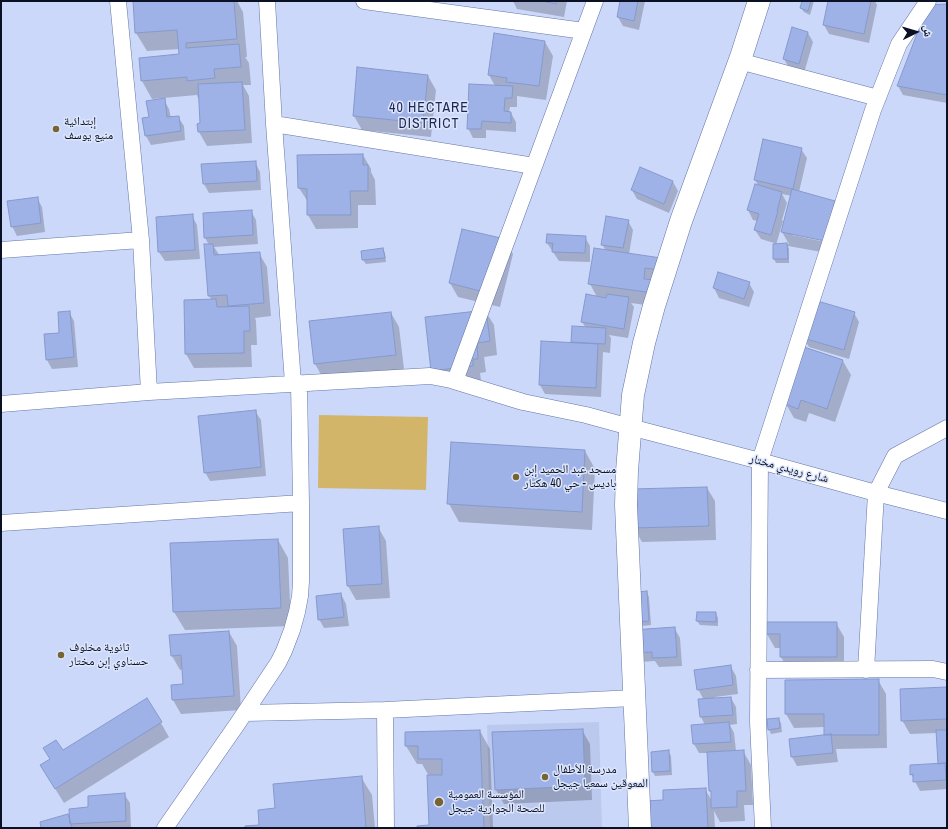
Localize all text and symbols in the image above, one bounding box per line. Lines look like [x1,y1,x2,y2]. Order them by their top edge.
north arrow [896,12,936,52]
text: ش [920,25,935,37]
district label: 40 HECTARE DISTRICT [389,100,469,132]
place label: إبتدائية منيع يوسف [64,115,113,143]
marker: إبتدائية منيع يوسف [51,124,61,134]
street label: شارع رويدي مختار [748,452,830,486]
place label: مسجد عبد الحميد إبن باديس - حي 40 هكتار [524,463,616,491]
marker: مسجد عبد الحميد إبن باديس - حي 40 هكتار [511,472,521,482]
place label: ثانوية مخلوف حسناوي إبن مختار [69,641,148,669]
marker: ثانوية مخلوف حسناوي إبن مختار [56,650,66,660]
place label: مدرسة الأطفال المعوقين سمعيا جيجل [553,763,648,791]
marker: مدرسة الأطفال المعوقين سمعيا جيجل [540,772,550,782]
place label: المؤسسة العمومية للصحة الجوارية جيجل [448,788,545,816]
marker: المؤسسة العمومية للصحة الجوارية جيجل [433,796,445,808]

